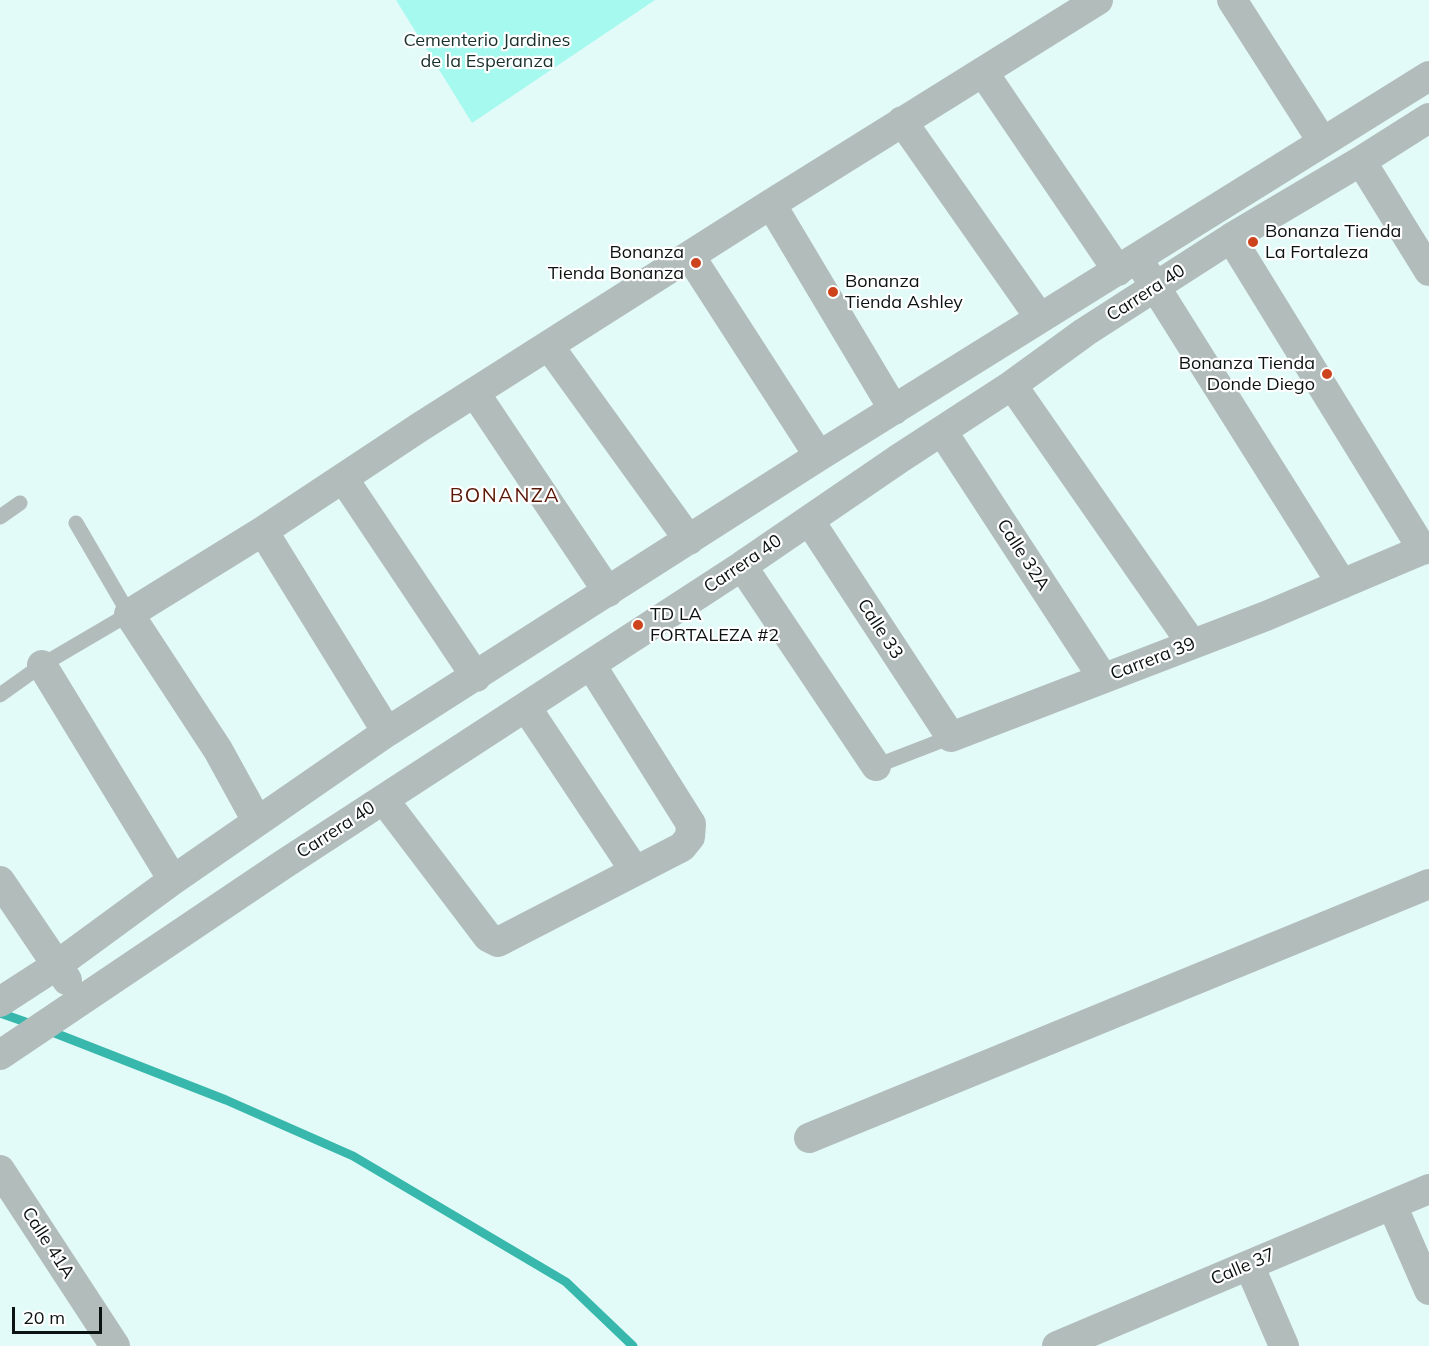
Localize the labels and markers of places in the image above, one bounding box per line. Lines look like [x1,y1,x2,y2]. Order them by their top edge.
place label: Bonanza Tienda La Fortaleza [1265,221,1401,264]
marker: Bonanza Tienda La Fortaleza [1246,235,1260,249]
place label: Bonanza Tienda Bonanza [548,242,684,284]
marker: Bonanza Tienda Bonanza [689,256,703,270]
place label: Bonanza Tienda Ashley [845,271,963,314]
marker: Bonanza Tienda Ashley [826,285,840,299]
place label: Bonanza Tienda Donde Diego [1179,353,1315,395]
marker: Bonanza Tienda Donde Diego [1320,367,1334,381]
place label: TD LA FORTALEZA #2 [650,604,779,646]
marker: TD LA FORTALEZA #2 [631,618,645,632]

